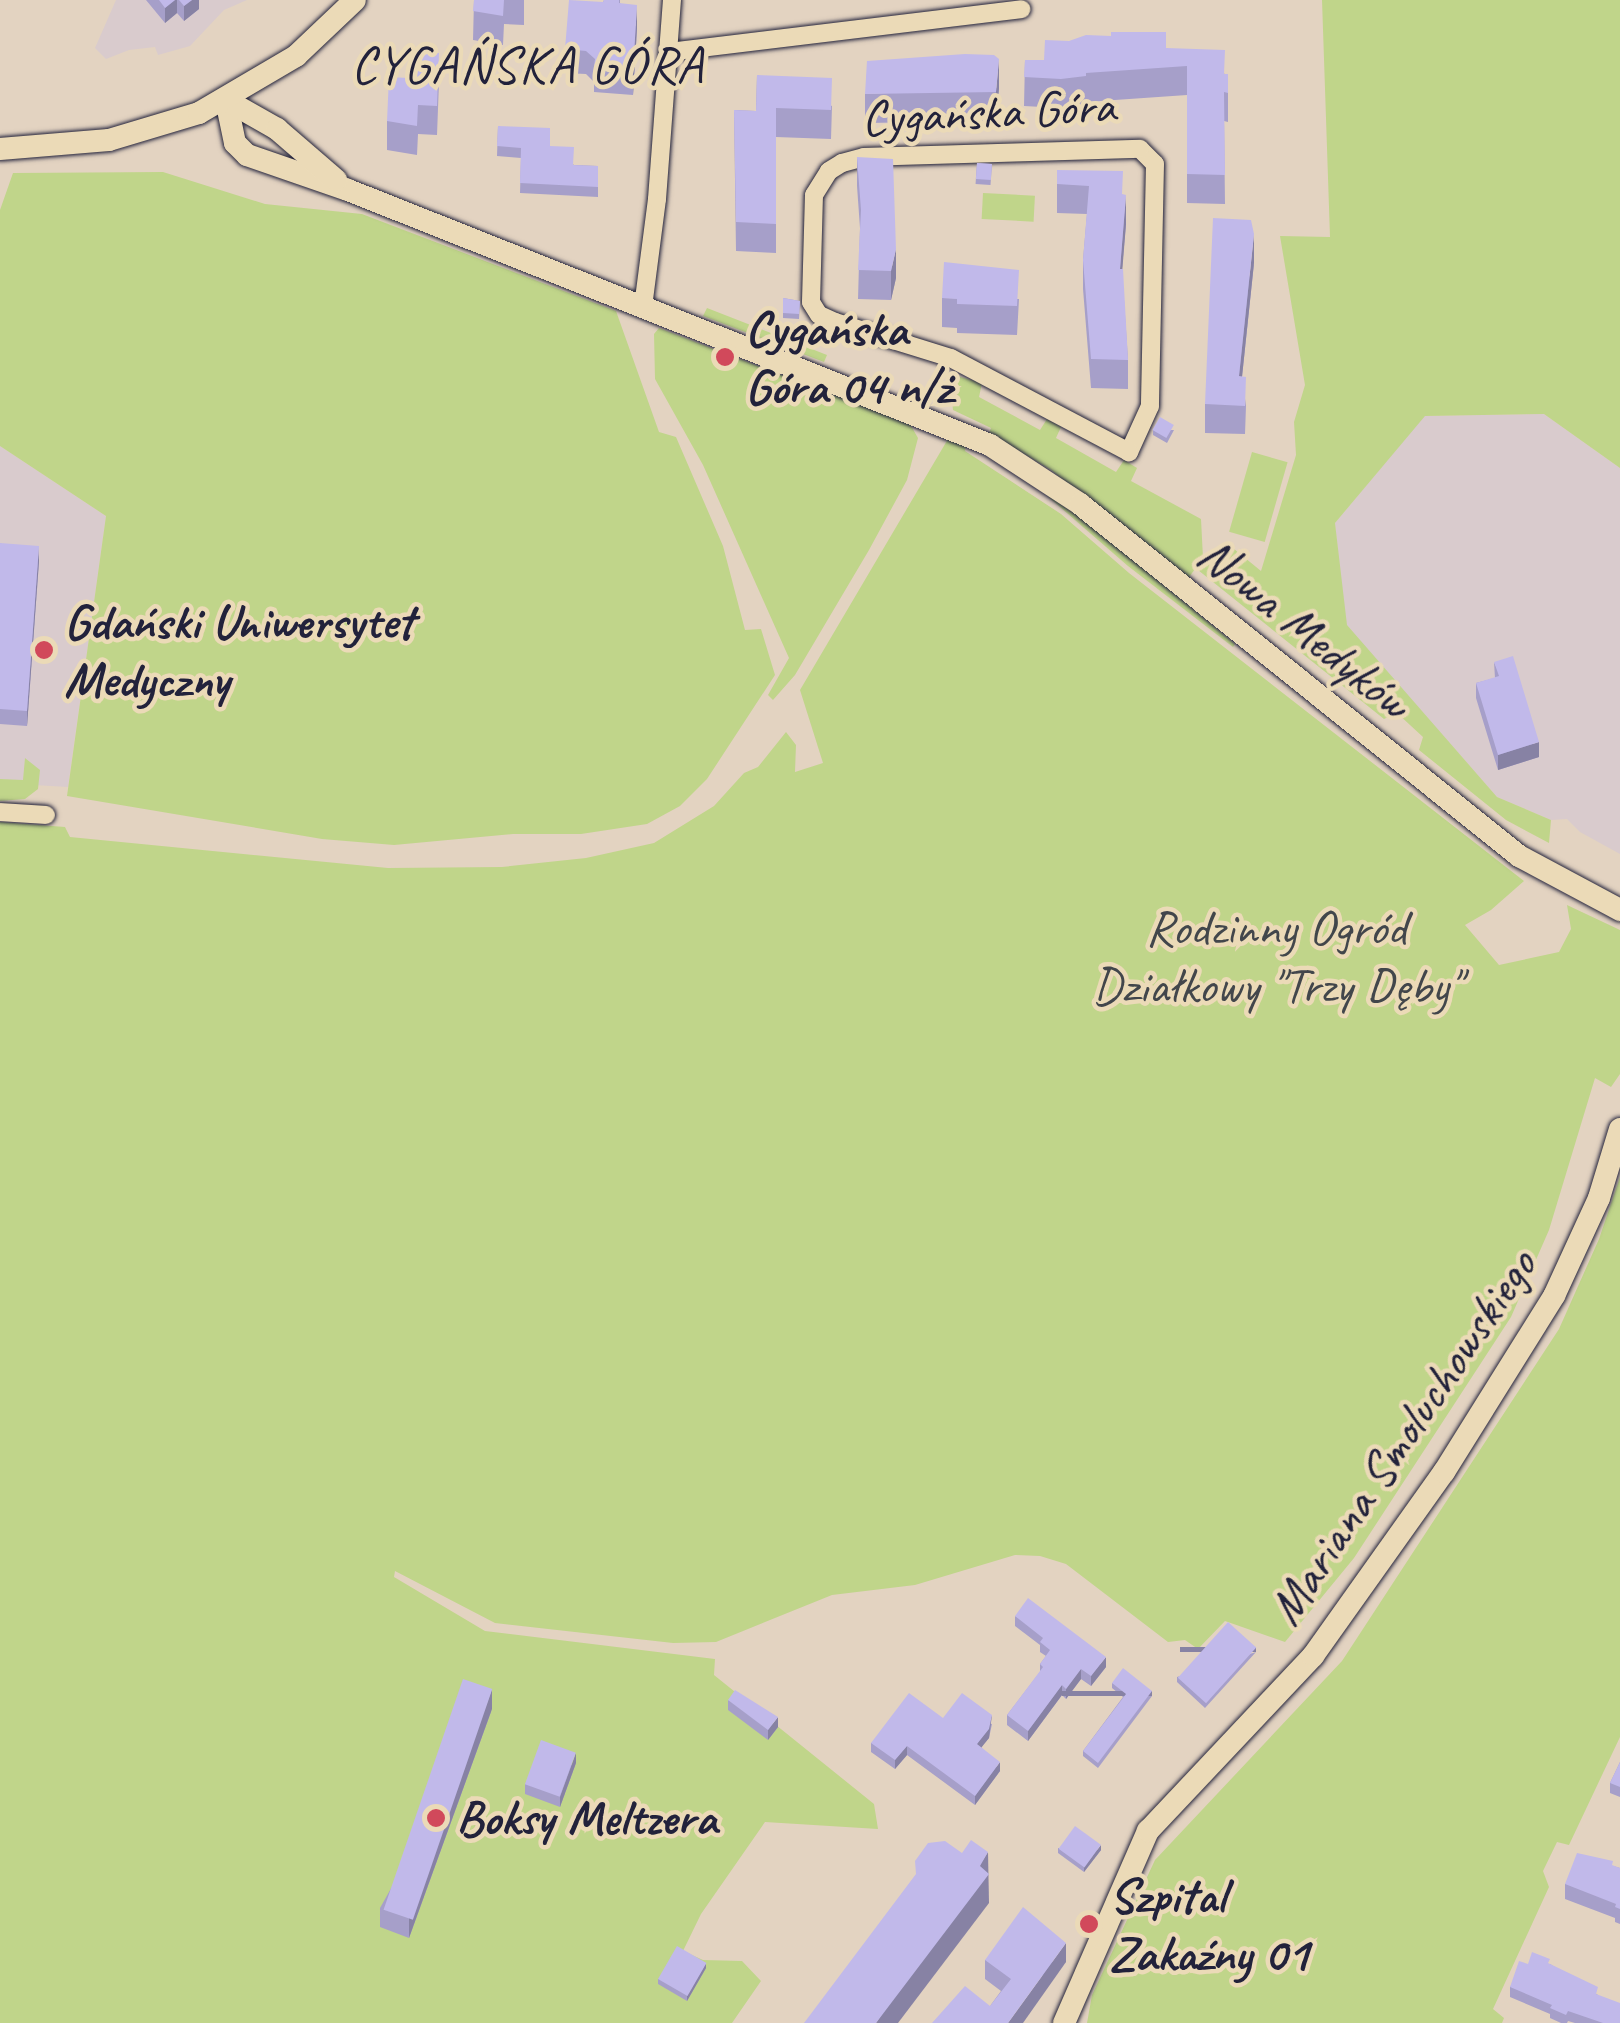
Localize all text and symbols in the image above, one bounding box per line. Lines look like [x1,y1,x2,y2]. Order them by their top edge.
district label: CYGAŃSKA GÓRA [350,35,706,97]
street label: Cygańska Góra [860,75,1116,149]
place label: Cygańska Góra 04 n/ż [745,298,952,416]
marker: Cygańska Góra 04 n/ż [714,346,736,368]
street label: Nowa Medyków [1186,524,1422,732]
place label: Gdański Uniwersytet Medyczny [64,591,413,708]
marker: Gdański Uniwersytet Medyczny [33,639,55,661]
park label: Rodzinny Ogród Działkowy "Trzy Dęby" [1092,897,1460,1014]
street label: Mariana Smoluchowskiego [1253,1237,1551,1637]
place label: Boksy Meltzera [456,1788,716,1848]
marker: Boksy Meltzera [425,1807,447,1829]
place label: Szpital Zakaźny 01 [1109,1865,1308,1982]
marker: Szpital Zakaźny 01 [1078,1913,1100,1935]

